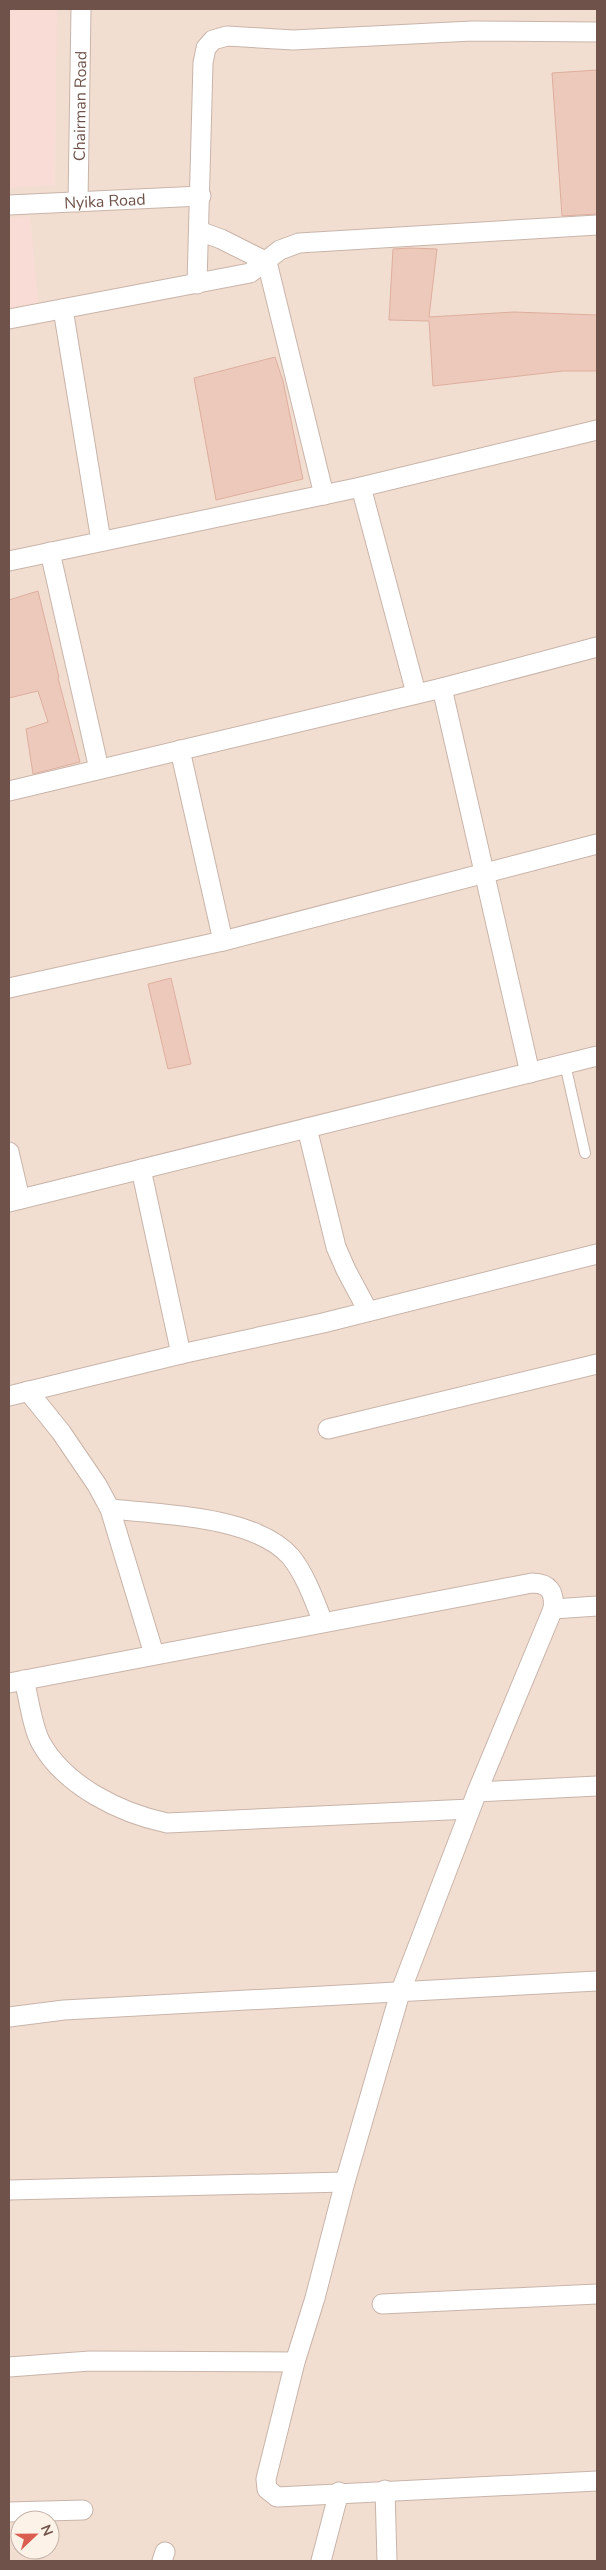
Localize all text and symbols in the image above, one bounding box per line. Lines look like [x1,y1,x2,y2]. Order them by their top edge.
street label: Chairman Road [69,51,92,161]
street label: Nyika Road [64,189,146,214]
north arrow [10,2510,60,2560]
text: N [36,2522,57,2539]

